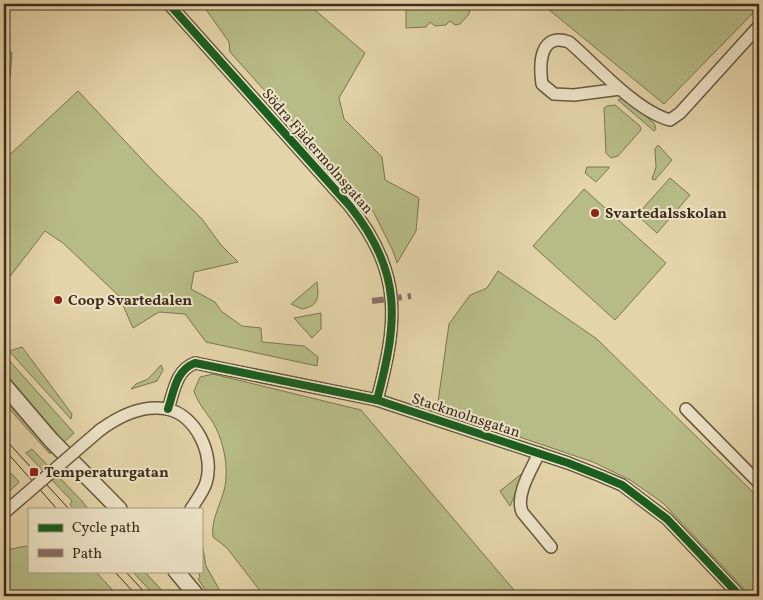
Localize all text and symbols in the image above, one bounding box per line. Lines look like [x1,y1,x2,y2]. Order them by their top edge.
street label: Södra Fjädermolnsgatan [256,85,377,219]
place label: Svartedalsskolan [605,204,727,225]
marker: Svartedalsskolan [589,207,601,219]
place label: Coop Svartedalen [68,291,192,312]
marker: Coop Svartedalen [52,294,64,306]
street label: Stackmolnsgatan [409,389,523,444]
place label: Temperaturgatan [44,463,169,484]
marker: Temperaturgatan [28,466,40,478]
legend [28,508,202,572]
text: Cycle path [72,518,140,539]
text: Path [72,544,102,565]

